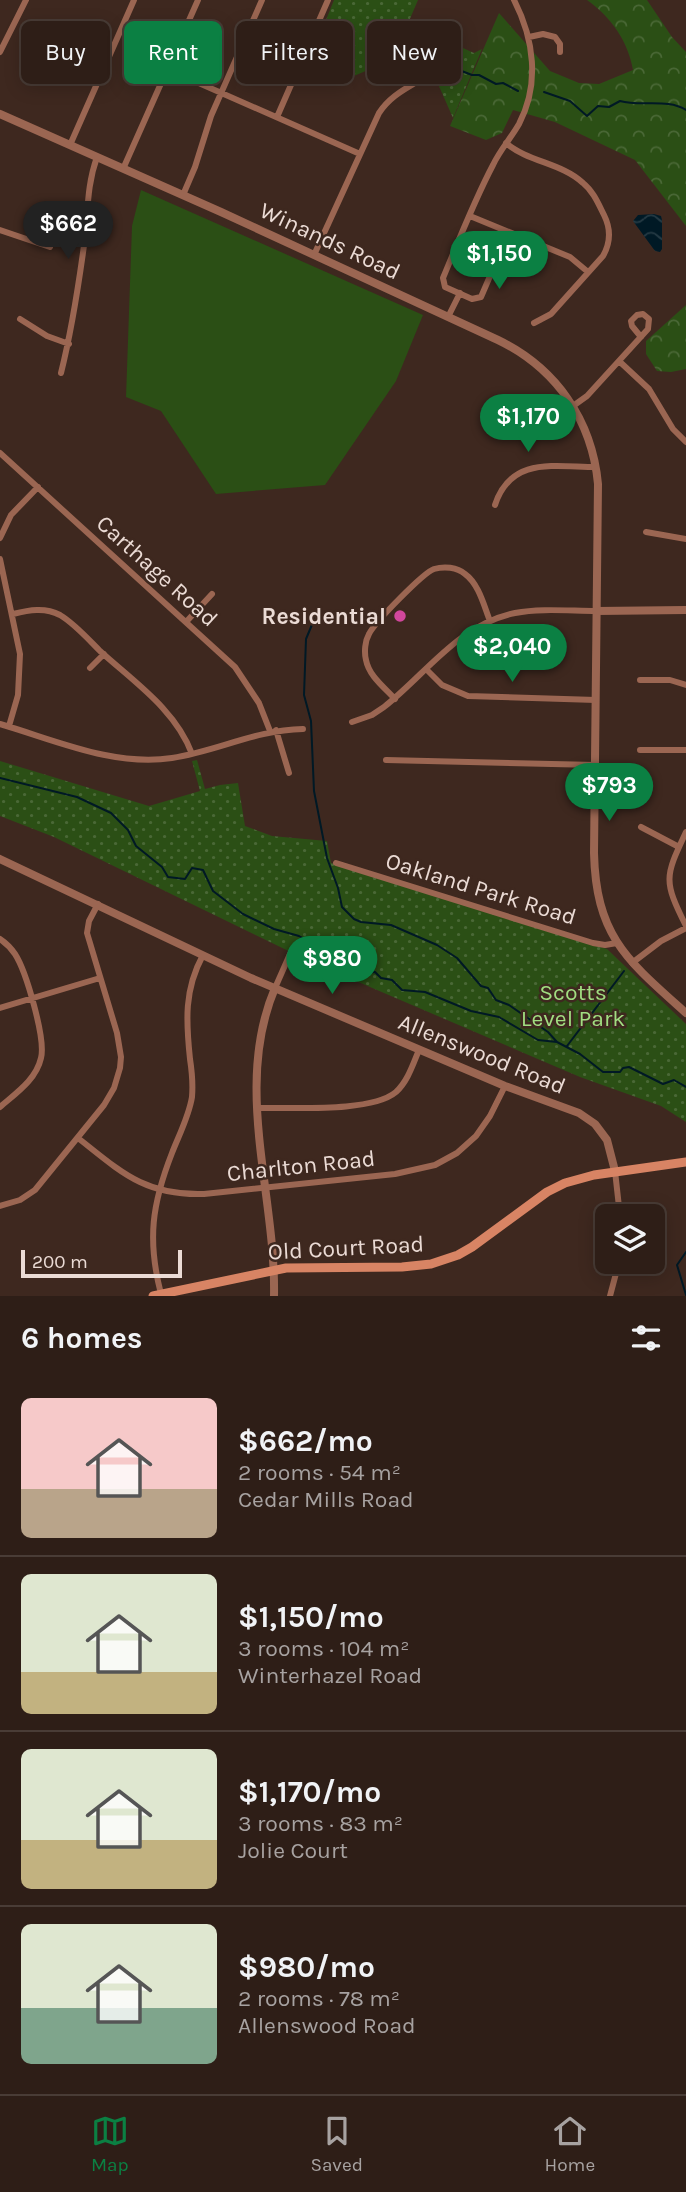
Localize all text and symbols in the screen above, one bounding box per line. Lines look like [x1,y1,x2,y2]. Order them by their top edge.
chip: Buy [21,21,110,84]
chip: Rent [124,21,222,84]
chip: Filters [236,21,353,84]
chip: New [367,21,461,84]
street label: Winands Road [255,197,405,285]
pin: $662 [27,202,109,261]
text: $662 [39,210,97,237]
pin: $1,150 [442,232,556,291]
text: $1,150 [466,240,532,267]
pin: $1,170 [471,394,585,454]
text: $1,170 [496,403,560,430]
street label: Carthage Road [91,510,223,632]
place label: Residential [262,603,386,630]
marker: Residential [392,608,408,624]
pin: $2,040 [455,624,569,684]
text: $2,040 [473,633,551,660]
pin: $793 [568,764,650,823]
text: $793 [581,772,637,799]
street label: Oakland Park Road [383,847,579,931]
pin: $980 [291,936,373,996]
text: $980 [302,945,362,972]
park label: Scotts Level Park [521,979,625,1032]
street label: Allenswood Road [395,1008,569,1100]
street label: Charlton Road [226,1145,376,1187]
map controls [595,1204,665,1274]
button: layers [595,1204,665,1274]
street label: Old Court Road [267,1230,425,1266]
scale bar [21,1247,182,1279]
text: 200 m [32,1251,88,1273]
icon: filters [627,1319,665,1357]
text: 6 homes [21,1320,143,1356]
text: $662/mo [238,1423,373,1459]
icon: home [77,1426,161,1510]
text: 2 rooms · 54 m² [238,1459,401,1486]
text: Cedar Mills Road [238,1486,414,1513]
text: $1,150/mo [238,1599,384,1635]
icon: home [77,1602,161,1686]
text: 3 rooms · 104 m² [238,1635,409,1662]
text: Winterhazel Road [238,1662,422,1689]
text: $1,170/mo [238,1774,381,1810]
icon: home [77,1777,161,1861]
text: 3 rooms · 83 m² [238,1810,403,1837]
text: Jolie Court [238,1837,348,1864]
text: $980/mo [238,1949,375,1985]
icon: home [77,1952,161,2036]
text: 2 rooms · 78 m² [238,1985,400,2012]
text: Allenswood Road [238,2012,416,2039]
tab: Map [91,2112,129,2176]
tab: Saved [310,2112,363,2176]
tab: Home [545,2112,595,2176]

